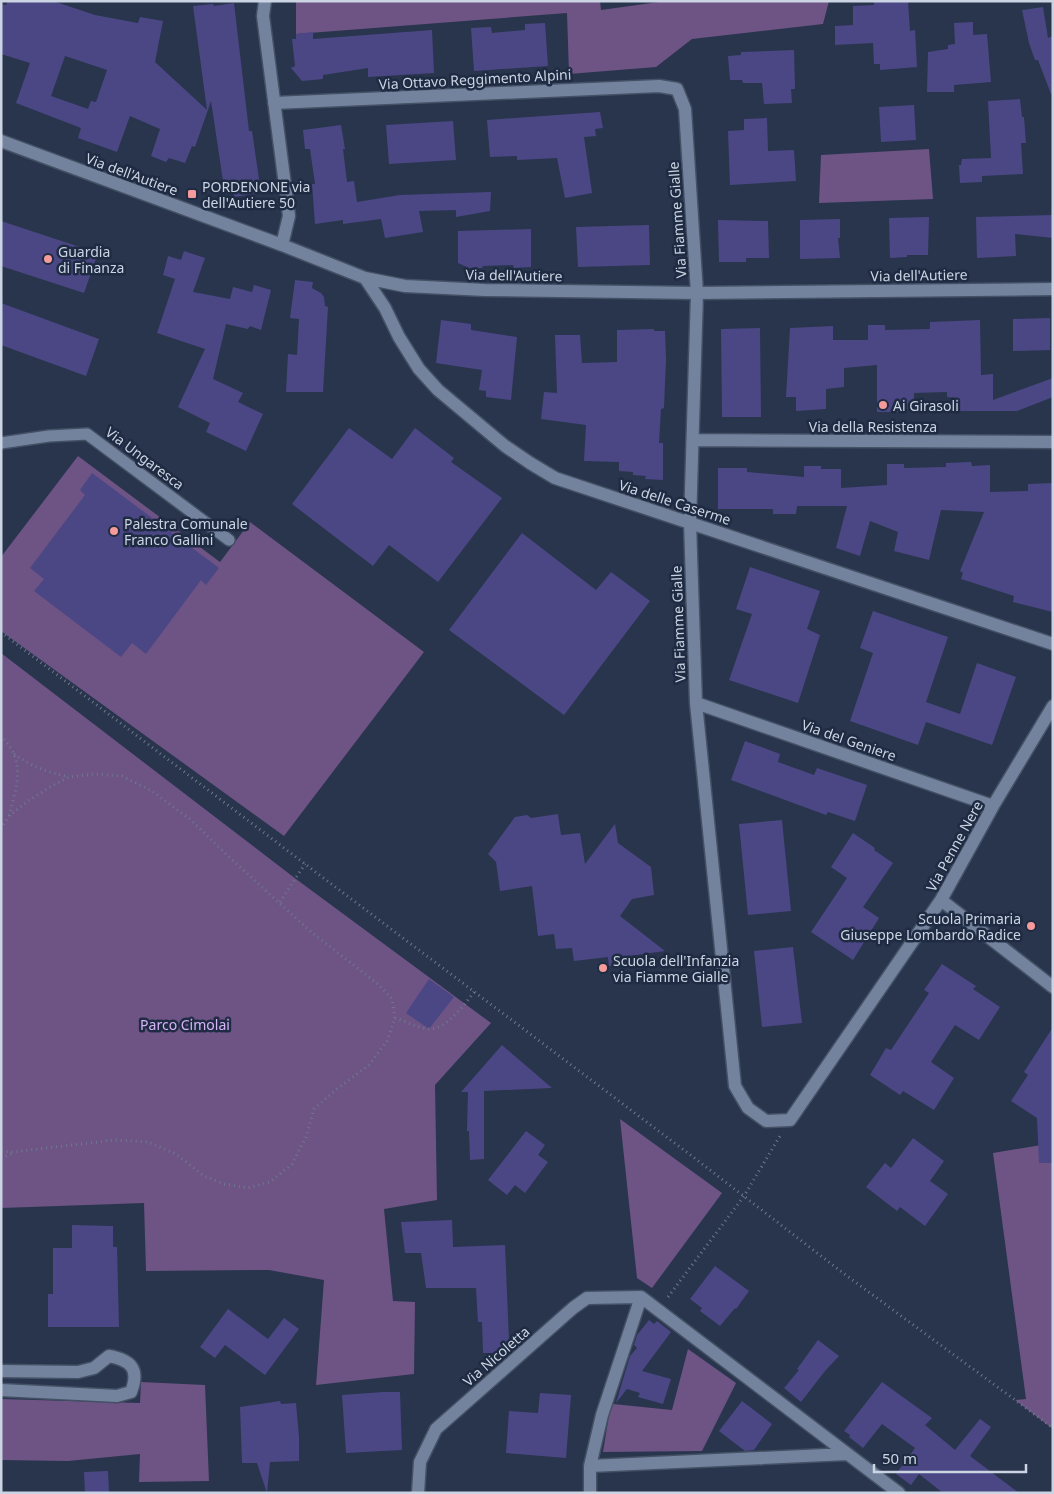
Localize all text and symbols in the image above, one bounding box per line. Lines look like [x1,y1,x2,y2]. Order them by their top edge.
street label: Via Ottavo Reggimento Alpini [378,64,572,94]
street label: Via dell'Autiere [83,148,181,200]
street label: Via Fiamme Gialle [663,161,691,279]
place label: PORDENONE via dell'Autiere 50 [202,177,310,212]
marker: PORDENONE via dell'Autiere 50 [186,188,198,200]
place label: Guardia di Finanza [58,242,124,277]
marker: Guardia di Finanza [42,253,54,265]
street label: Via dell'Autiere [465,265,563,285]
street label: Via dell'Autiere [870,265,968,285]
place label: Ai Girasoli [893,396,959,415]
marker: Ai Girasoli [877,399,889,411]
street label: Via della Resistenza [809,417,937,436]
street label: Via Ungaresca [102,422,188,494]
street label: Via delle Caserme [617,475,734,529]
place label: Palestra Comunale Franco Gallini [124,514,248,549]
marker: Palestra Comunale Franco Gallini [108,525,120,537]
street label: Via Fiamme Gialle [666,565,690,683]
street label: Via del Geniere [799,715,899,765]
street label: Via Penne Nere [921,797,987,895]
place label: Scuola Primaria Giuseppe Lombardo Radice [840,909,1021,944]
marker: Scuola Primaria Giuseppe Lombardo Radice [1025,920,1037,932]
place label: Scuola dell'Infanzia via Fiamme Gialle [613,951,739,986]
marker: Scuola dell'Infanzia via Fiamme Gialle [597,962,609,974]
park label: Parco Cimolai [140,1015,230,1034]
street label: Via Nicoletta [459,1322,533,1390]
scale bar [874,1442,1026,1474]
text: 50 m [882,1448,917,1468]

